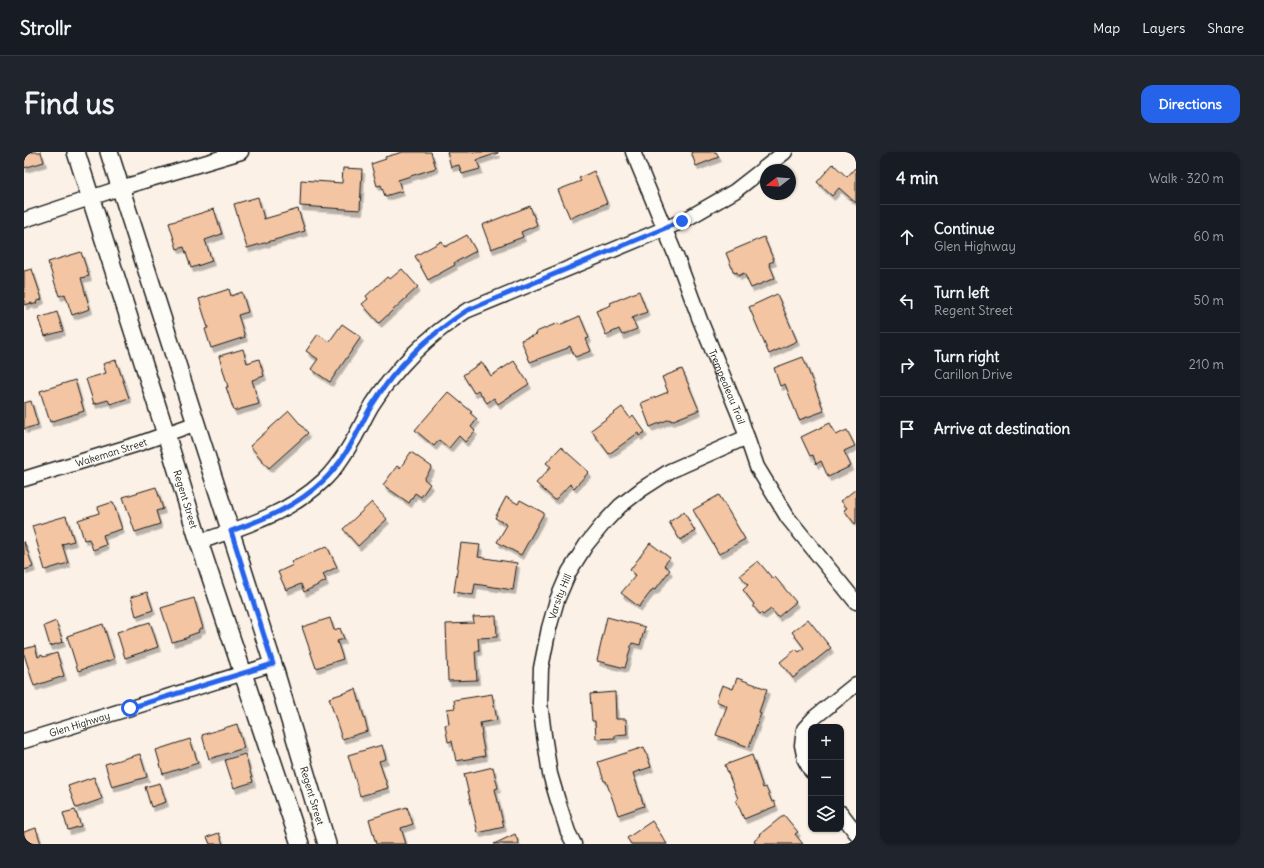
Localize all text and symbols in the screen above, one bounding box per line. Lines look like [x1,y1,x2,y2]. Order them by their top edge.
text: Strollr [20,16,71,40]
text: Map [1093,19,1120,37]
text: Layers [1142,19,1185,37]
text: Share [1207,19,1244,37]
button: Directions [1141,85,1240,123]
text: Find us [24,86,115,122]
north arrow [760,164,796,200]
text: 4 min [896,167,938,189]
text: Walk · 320 m [1149,170,1224,187]
route end [673,212,691,230]
text: Continue [934,219,995,238]
icon: ahead [896,226,918,248]
text: 60 m [1193,228,1224,245]
text: Glen Highway [934,238,1016,255]
text: Turn left [934,283,989,302]
icon: left [896,290,918,312]
text: 50 m [1193,292,1224,309]
text: Regent Street [934,302,1013,319]
text: Turn right [934,347,999,366]
street label: Trempealeau Trail [706,348,748,426]
icon: right [896,354,918,376]
text: 210 m [1189,356,1224,373]
text: Carillon Drive [934,366,1013,383]
icon: arrive [896,418,918,440]
text: Arrive at destination [934,419,1070,438]
street label: Wakeman Street [74,435,149,470]
street label: Regent Street [170,468,201,531]
street label: Varsity Hill [546,572,575,621]
route start [121,699,139,717]
street label: Glen Highway [48,709,112,740]
map controls [808,724,844,832]
button: + [808,724,844,760]
button: − [808,760,844,796]
street label: Regent Street [297,765,327,827]
button: layers [808,796,844,832]

